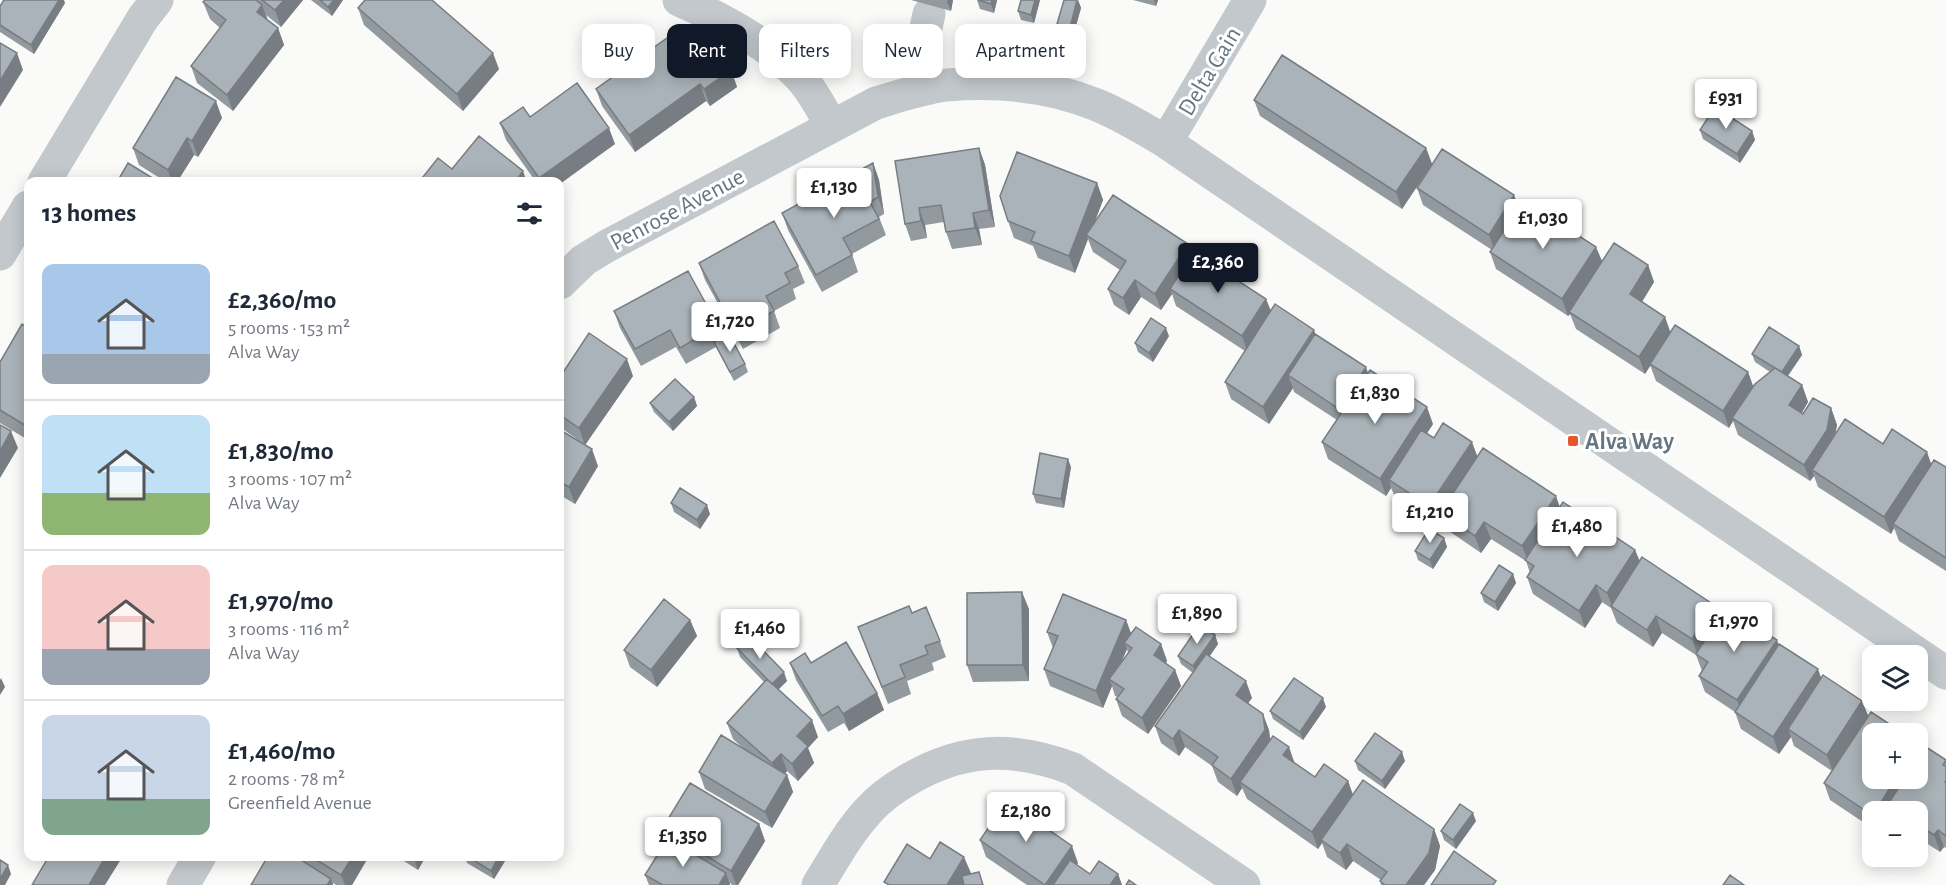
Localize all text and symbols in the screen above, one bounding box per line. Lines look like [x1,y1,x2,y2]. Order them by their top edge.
street label: Delta Gain [1174,23,1246,120]
chip: Buy [582,24,655,78]
chip: Rent [667,24,747,78]
chip: Filters [759,24,851,78]
chip: New [863,24,943,78]
chip: Apartment [955,24,1086,78]
pin: £931 [1690,79,1762,130]
text: £931 [1709,88,1743,108]
street label: Penrose Avenue [606,165,748,255]
pin: £1,130 [785,168,883,219]
text: £1,130 [811,177,857,197]
icon: filters [513,197,546,230]
pin: £1,030 [1494,199,1592,250]
text: 13 homes [42,200,136,226]
text: £1,030 [1518,208,1568,228]
pin: £2,360 [1169,243,1267,294]
text: £2,360 [1192,252,1244,272]
text: £2,360/mo [228,287,336,313]
icon: home [90,288,162,360]
pin: £1,720 [681,302,779,353]
text: £1,720 [705,311,755,331]
text: 5 rooms · 153 m² [228,318,350,338]
text: Alva Way [228,342,299,362]
pin: £1,830 [1326,374,1424,425]
text: £1,830 [1350,383,1400,403]
place label: Alva Way [1585,430,1674,454]
marker: Alva Way [1566,434,1580,448]
text: £1,830/mo [228,438,334,464]
icon: home [90,439,162,511]
text: 3 rooms · 107 m² [228,469,352,489]
text: Alva Way [228,493,299,513]
pin: £1,210 [1381,493,1479,544]
text: £1,210 [1406,502,1454,522]
pin: £1,480 [1528,507,1626,558]
text: £1,480 [1551,516,1603,536]
text: £1,970/mo [228,588,333,614]
icon: home [90,589,162,661]
pin: £1,890 [1148,594,1246,645]
pin: £1,970 [1685,602,1783,653]
text: £1,890 [1172,603,1222,623]
pin: £1,460 [711,609,809,660]
text: £1,970 [1709,611,1759,631]
text: £1,460 [735,618,785,638]
text: 3 rooms · 116 m² [228,619,349,639]
text: Alva Way [228,643,299,663]
map controls [1862,645,1928,867]
button: layers [1862,645,1928,711]
button: + [1862,723,1928,789]
text: £1,460/mo [228,738,335,764]
icon: home [90,739,162,811]
text: 2 rooms · 78 m² [228,769,345,789]
pin: £2,180 [977,792,1075,843]
text: Greenfield Avenue [228,793,372,813]
text: £2,180 [1001,801,1051,821]
button: − [1862,801,1928,867]
pin: £1,350 [634,817,732,868]
text: £1,350 [659,826,707,846]

